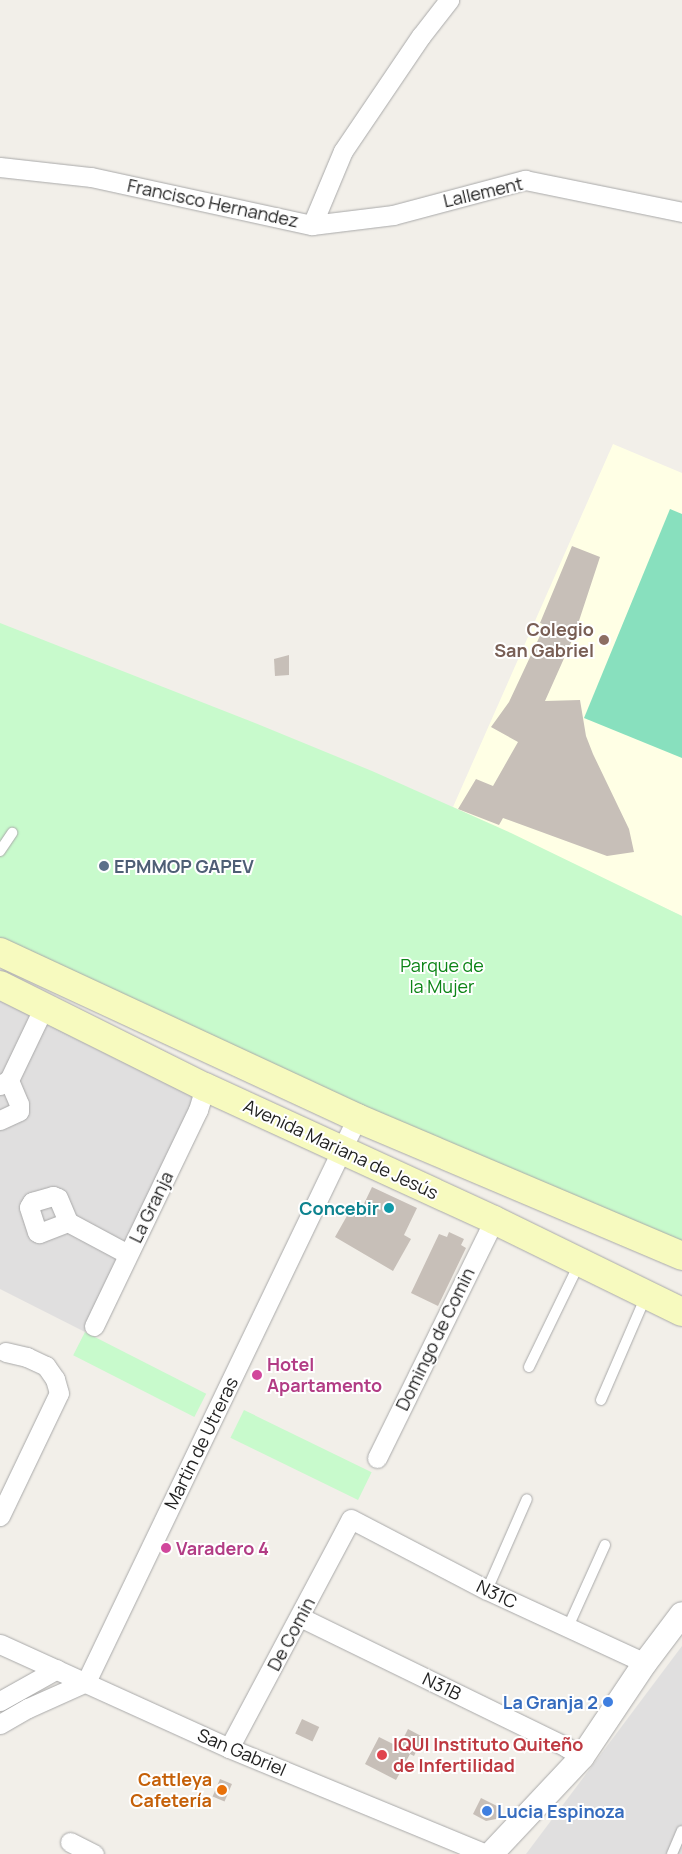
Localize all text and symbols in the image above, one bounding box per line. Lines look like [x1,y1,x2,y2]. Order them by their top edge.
street label: Lallement [441,172,525,212]
street label: Francisco Hernandez [125,174,301,232]
place label: Colegio San Gabriel [494,619,594,662]
marker: Colegio San Gabriel [598,634,610,646]
place label: EPMMOP GAPEV [114,855,254,877]
marker: EPMMOP GAPEV [98,860,110,872]
park label: Parque de la Mujer [400,955,484,998]
street label: Avenida Mariana de Jesús [240,1094,442,1204]
street label: La Granja [124,1168,178,1246]
place label: Concebir [299,1197,379,1219]
marker: Concebir [383,1202,395,1214]
street label: Domingo de Comin [391,1264,479,1414]
place label: Hotel Apartamento [267,1354,382,1396]
marker: Hotel Apartamento [251,1369,263,1381]
street label: Martin de Utreras [160,1373,242,1513]
place label: Varadero 4 [176,1537,269,1559]
marker: Varadero 4 [160,1542,172,1554]
street label: N31C [473,1575,521,1613]
street label: De Comin [263,1594,319,1674]
street label: N31B [419,1667,465,1705]
place label: La Granja 2 [503,1691,598,1713]
marker: La Granja 2 [602,1696,614,1708]
street label: San Gabriel [194,1724,290,1780]
place label: IQUI Instituto Quiteño de Infertilidad [393,1734,583,1776]
marker: IQUI Instituto Quiteño de Infertilidad [375,1748,389,1762]
place label: Cattleya Cafetería [130,1769,212,1812]
marker: Cattleya Cafetería [216,1784,228,1796]
place label: Lucia Espinoza [497,1800,625,1822]
marker: Lucia Espinoza [481,1805,493,1817]

